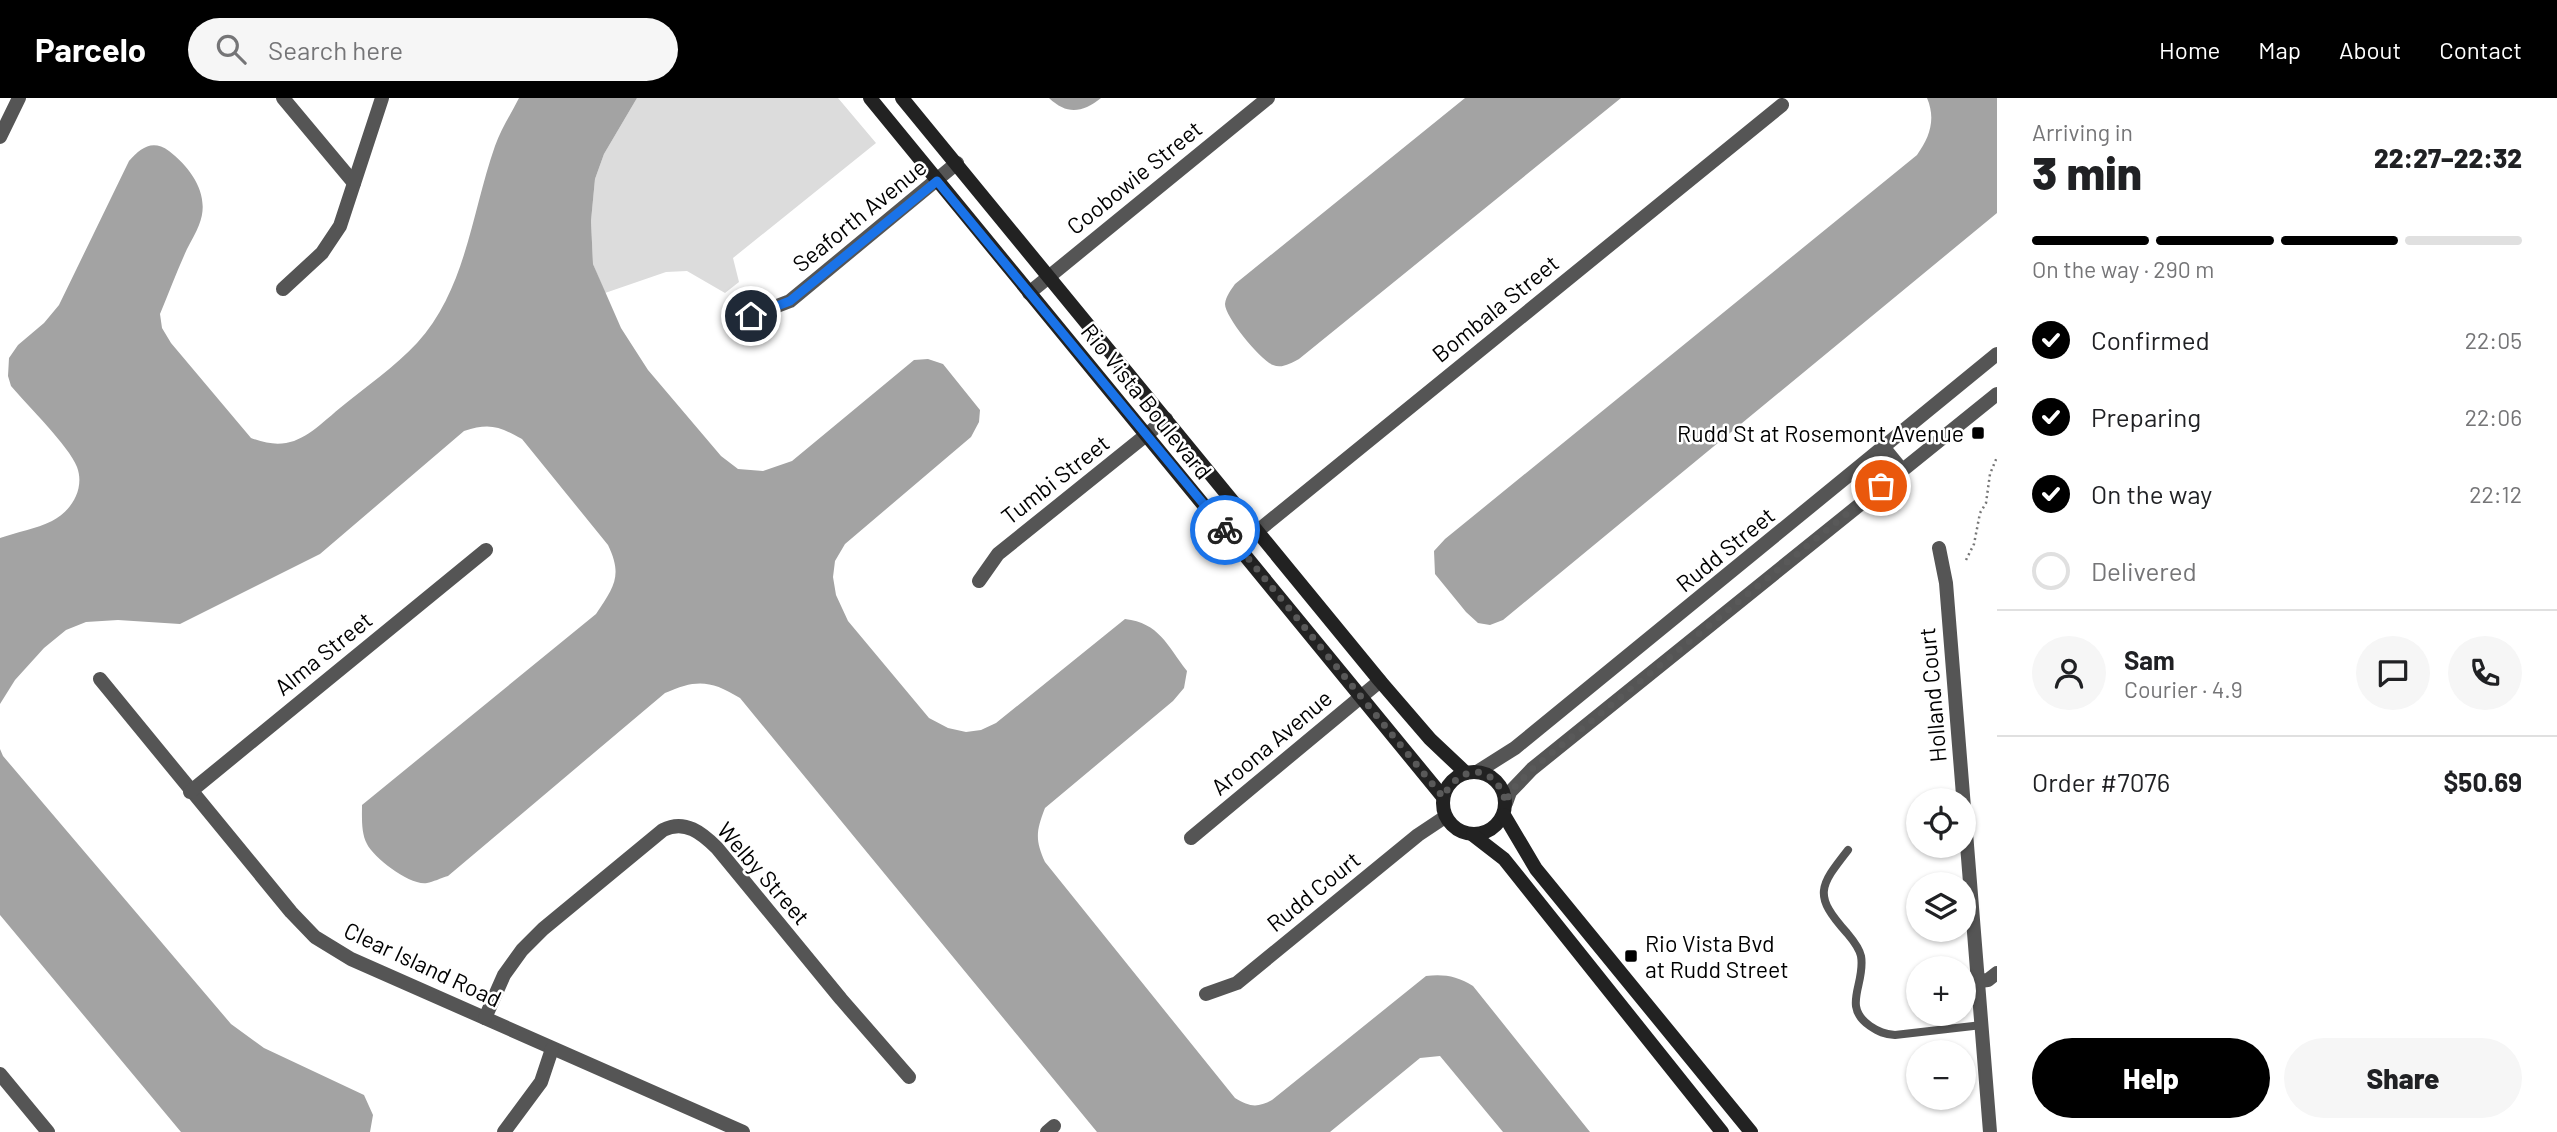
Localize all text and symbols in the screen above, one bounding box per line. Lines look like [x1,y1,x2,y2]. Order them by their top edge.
search box [188,18,678,81]
text: Parcelo [35,29,146,69]
icon: search [212,30,250,68]
text: Search here [268,34,403,65]
text: Home [2159,35,2220,64]
text: Map [2258,35,2301,64]
text: About [2339,35,2401,64]
text: Contact [2439,35,2522,64]
street label: Coobowie Street [1061,114,1207,240]
text: Arriving in [2032,118,2133,146]
text: 22:27–22:32 [2374,142,2522,173]
text: 3 min [2032,144,2142,199]
street label: Seaforth Avenue [786,153,932,277]
street label: Bombala Street [1426,248,1564,368]
text: On the way · 290 m [2032,255,2214,283]
pin [721,286,781,346]
icon: home [732,297,770,335]
street label: Rio Vista Boulevard [1076,318,1218,484]
icon: check [2032,321,2070,359]
text: Confirmed [2091,324,2210,355]
text: 22:05 [2465,326,2522,354]
icon: check [2032,398,2070,436]
text: Preparing [2091,401,2201,432]
text: 22:06 [2465,403,2522,431]
place label: Rudd St at Rosemont Avenue [1677,419,1964,447]
marker: Rudd St at Rosemont Avenue [1970,425,1986,441]
street label: Tumbi Street [995,428,1115,530]
pin [1851,456,1911,516]
icon: bag [1862,467,1900,505]
icon: check [2032,475,2070,513]
text: On the way [2091,478,2212,509]
text: 22:12 [2469,480,2522,508]
courier [1190,495,1260,565]
street label: Rudd Street [1670,501,1780,597]
icon: bike [1206,511,1244,549]
text: Delivered [2091,555,2197,586]
street label: Alma Street [269,605,377,701]
street label: Holland Court [1912,626,1952,764]
button: person [2032,636,2106,710]
button: chat [2356,636,2430,710]
button: phone [2448,636,2522,710]
text: Sam [2124,644,2175,675]
text: Courier · 4.9 [2124,675,2243,703]
street label: Aroona Avenue [1205,683,1337,801]
text: Order #7076 [2032,766,2170,797]
text: $50.69 [2444,766,2522,797]
map controls [1906,788,1976,1110]
button: locate [1906,788,1976,858]
street label: Welby Street [712,816,816,930]
street label: Rudd Court [1261,845,1365,937]
button: layers [1906,872,1976,942]
street label: Clear Island Road [340,915,506,1013]
place label: Rio Vista Bvd at Rudd Street [1645,929,1789,983]
marker: Rio Vista Bvd at Rudd Street [1623,948,1639,964]
button: + [1906,956,1976,1026]
button: Help [2032,1038,2270,1118]
button: Share [2284,1038,2522,1118]
button: − [1906,1040,1976,1110]

